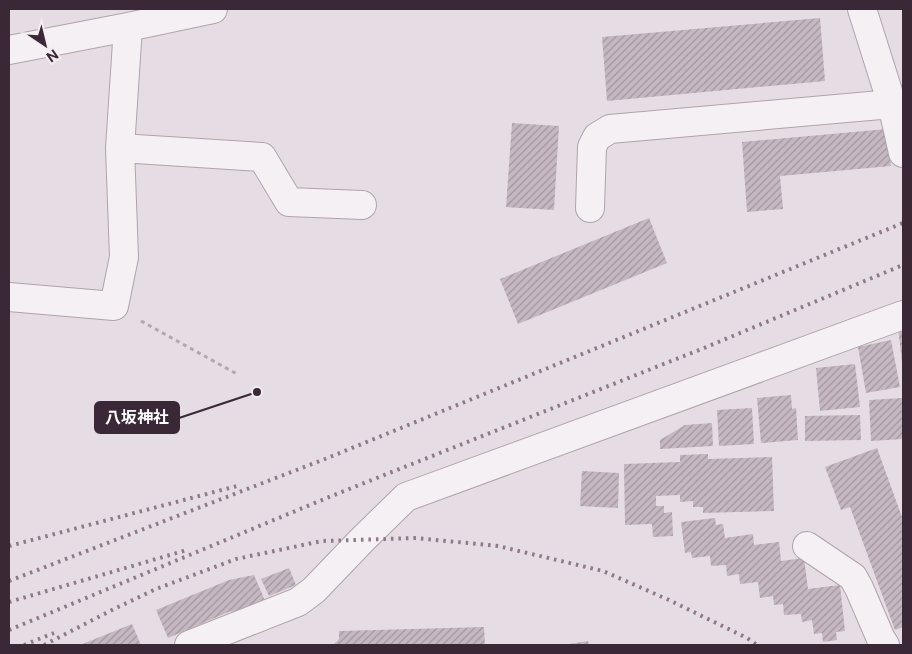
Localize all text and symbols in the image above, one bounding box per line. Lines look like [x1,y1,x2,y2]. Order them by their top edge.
north arrow [20,20,70,70]
text: N [43,46,62,65]
callout: 八坂神社 [95,402,179,433]
text: 八坂神社 [105,408,169,427]

